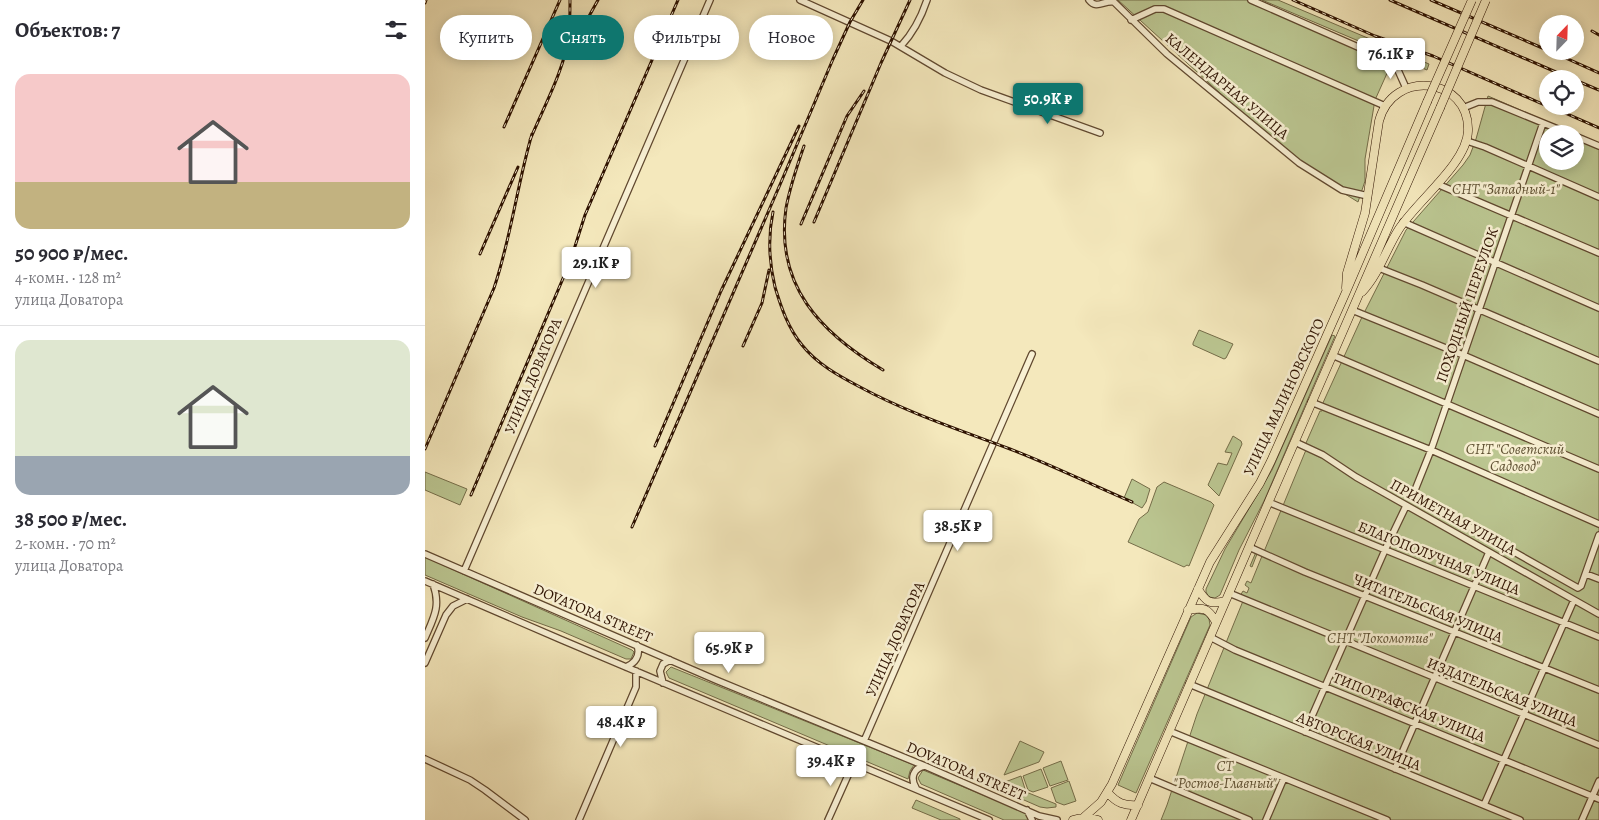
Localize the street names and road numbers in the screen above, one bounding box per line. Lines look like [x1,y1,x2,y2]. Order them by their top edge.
street label: КАЛЕНДАРНАЯ УЛИЦА [1161,28,1293,144]
street label: ПОХОДНЫЙ ПЕРЕУЛОК [1431,225,1503,385]
street label: УЛИЦА ДОВАТОРА [500,315,566,437]
street label: УЛИЦА МАЛИНОВСКОГО [1239,315,1329,479]
street label: ПРИМЕТНАЯ УЛИЦА [1387,474,1520,560]
street label: БЛАГОПОЛУЧНАЯ УЛИЦА [1355,516,1523,600]
street label: ЧИТАТЕЛЬСКАЯ УЛИЦА [1350,569,1506,647]
street label: УЛИЦА ДОВАТОРА [861,578,929,700]
street label: DOVATORA STREET [530,579,657,648]
street label: ИЗДАТЕЛЬСКАЯ УЛИЦА [1424,653,1580,731]
street label: ТИПОГРАФСКАЯ УЛИЦА [1330,667,1488,747]
street label: АВТОРСКАЯ УЛИЦА [1293,707,1424,775]
street label: DOVATORA STREET [903,737,1030,806]

